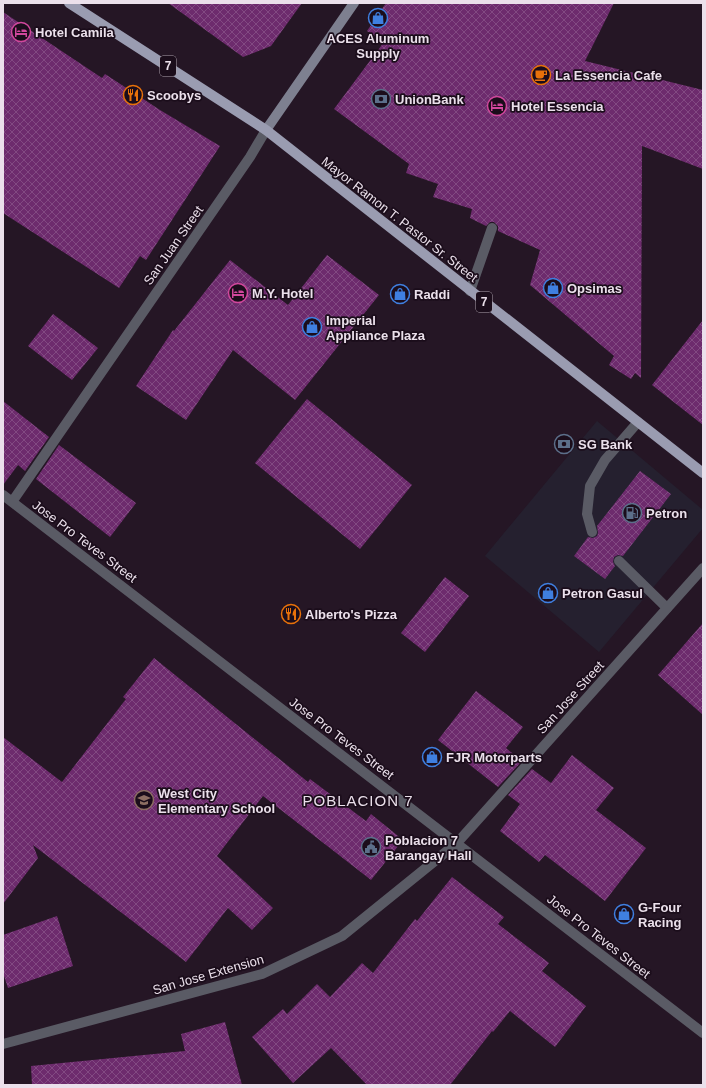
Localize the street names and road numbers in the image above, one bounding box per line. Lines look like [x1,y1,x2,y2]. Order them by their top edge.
road number: 7 [160,56,176,76]
street label: Mayor Ramon T. Pastor Sr. Street [319,154,481,285]
street label: San Juan Street [141,202,207,288]
road number: 7 [476,292,492,312]
street label: Jose Pro Teves Street [29,497,140,586]
street label: San Jose Street [534,658,607,737]
street label: Jose Pro Teves Street [286,694,397,783]
street label: Jose Pro Teves Street [544,891,654,982]
street label: San Jose Extension [151,951,265,998]

